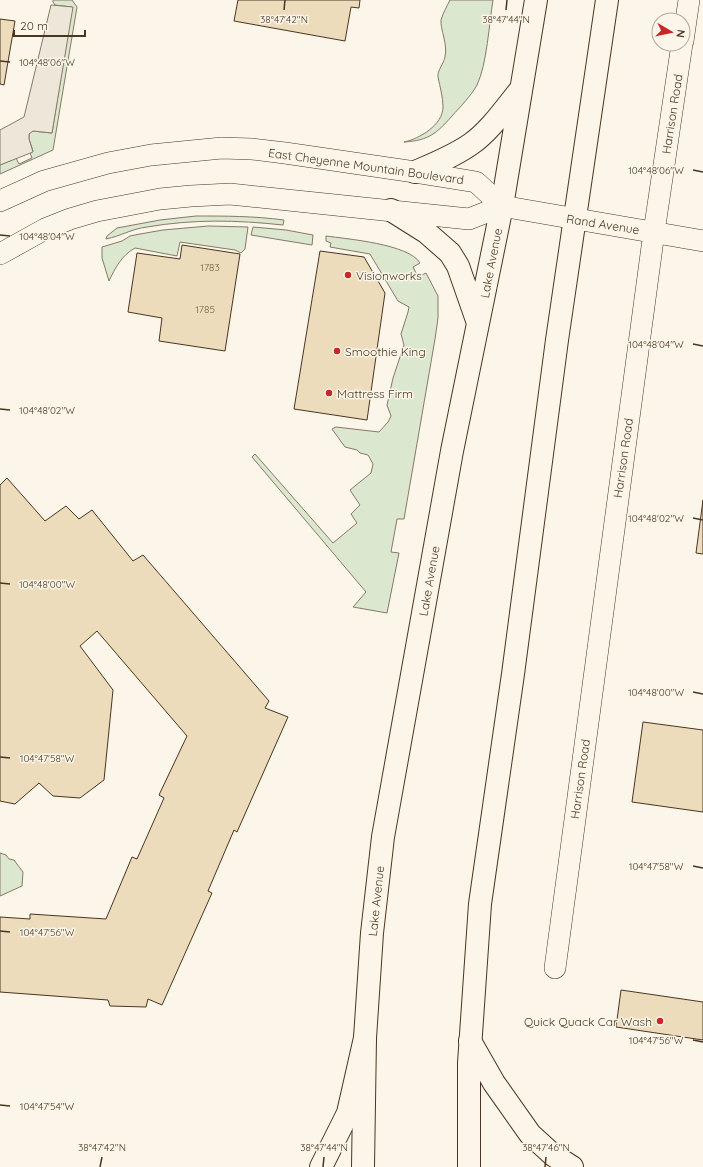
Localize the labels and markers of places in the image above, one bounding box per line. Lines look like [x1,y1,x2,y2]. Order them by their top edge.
place label: Visionworks [356,268,422,283]
marker: Visionworks [343,270,353,280]
place label: Smoothie King [345,344,426,359]
marker: Smoothie King [332,346,342,356]
place label: Mattress Firm [337,386,413,401]
marker: Mattress Firm [324,388,334,398]
place label: Quick Quack Car Wash [524,1014,652,1029]
marker: Quick Quack Car Wash [655,1016,665,1026]

